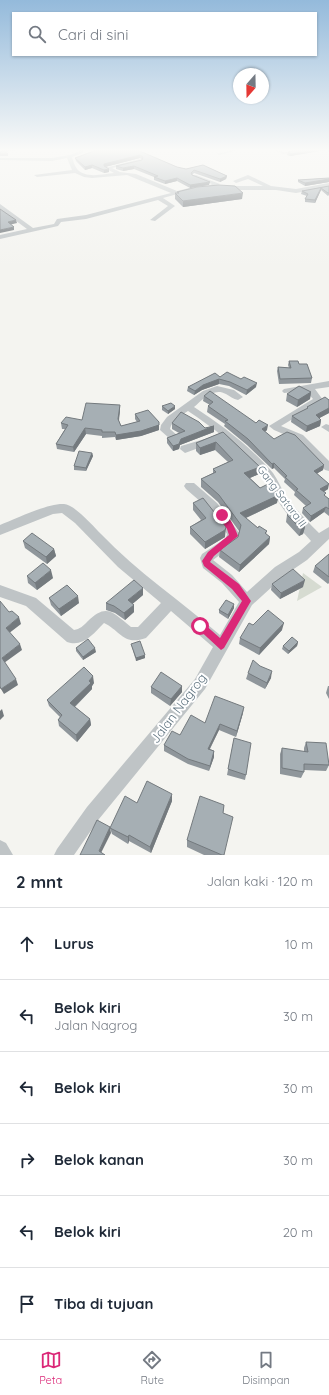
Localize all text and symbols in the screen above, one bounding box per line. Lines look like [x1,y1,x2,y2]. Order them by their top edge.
search box [12,12,317,56]
icon: search [26,23,48,45]
text: Cari di sini [58,25,129,44]
north arrow [233,68,269,104]
street label: Gang Satara II [254,463,310,529]
route end [213,506,231,524]
route start [191,617,209,635]
street label: Jalan Nagrog [147,670,209,746]
text: 2 mnt [16,871,63,892]
text: Jalan kaki · 120 m [206,873,313,889]
icon: ahead [16,933,38,955]
text: Lurus [54,934,94,953]
text: 10 m [285,936,313,952]
text: Belok kiri [54,998,121,1017]
icon: left [16,1005,38,1027]
text: 30 m [283,1008,313,1024]
text: Jalan Nagrog [54,1017,137,1033]
icon: left [16,1077,38,1099]
text: Belok kiri [54,1078,121,1097]
text: 30 m [283,1080,313,1096]
icon: right [16,1149,38,1171]
text: Belok kanan [54,1150,144,1169]
text: 30 m [283,1152,313,1168]
icon: left [16,1221,38,1243]
text: Belok kiri [54,1222,121,1241]
text: 20 m [283,1224,313,1240]
icon: arrive [16,1293,38,1315]
text: Tiba di tujuan [54,1294,153,1313]
tab: Peta [39,1349,62,1387]
tab: Rute [141,1349,164,1387]
tab: Disimpan [242,1349,290,1387]

